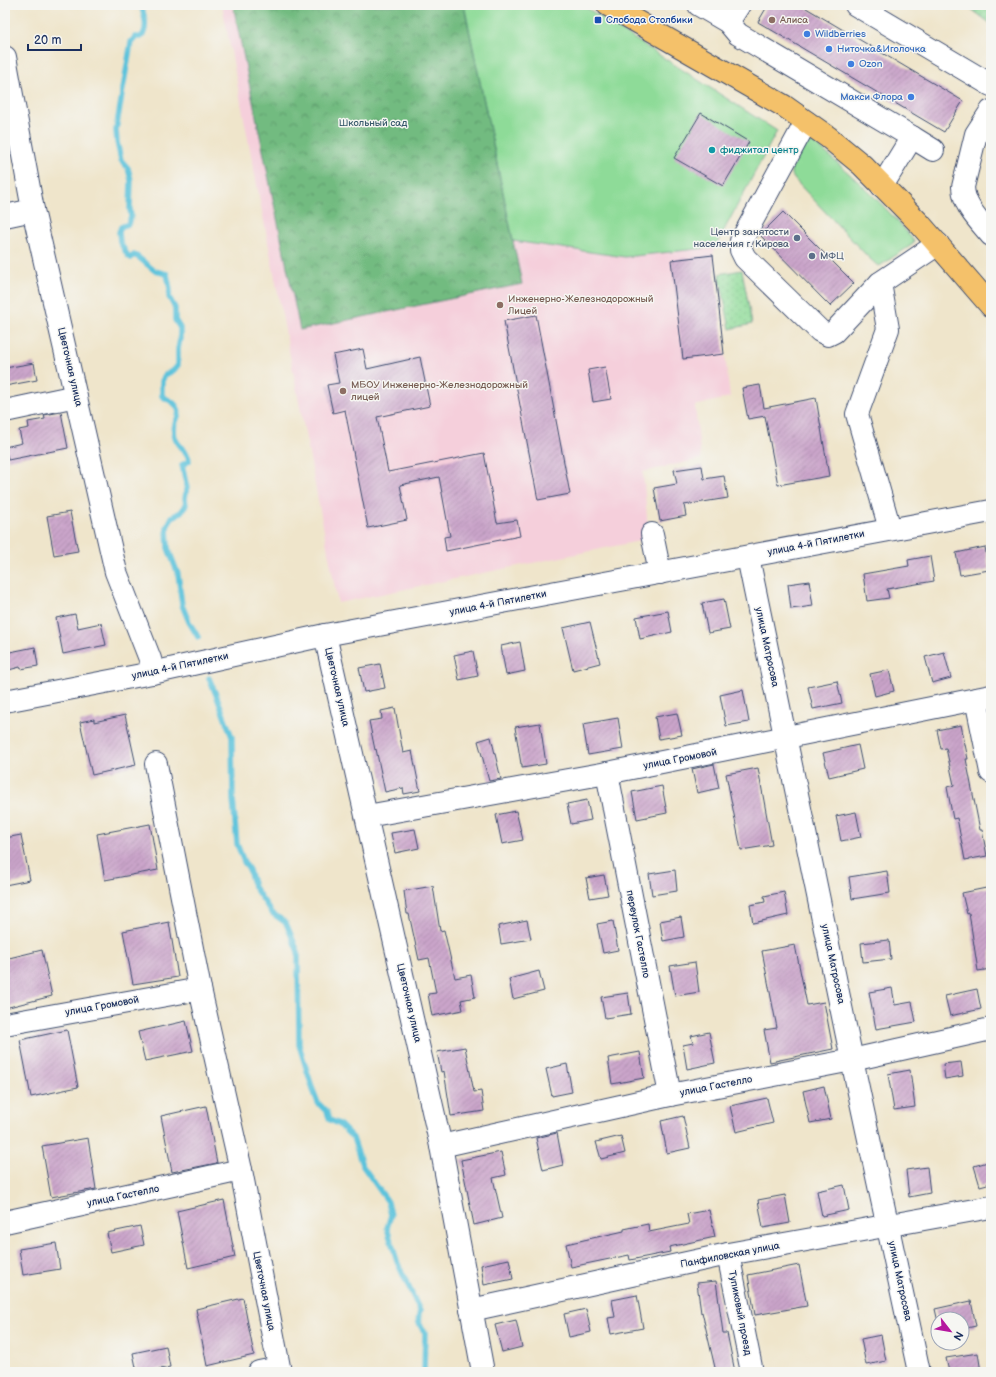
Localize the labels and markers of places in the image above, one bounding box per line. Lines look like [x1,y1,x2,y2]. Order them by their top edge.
place label: Слобода Столбики [606,14,693,26]
place label: Алиса [779,14,808,26]
marker: Слобода Столбики [593,15,603,25]
marker: Алиса [767,15,777,25]
place label: Wildberries [815,28,866,40]
marker: Wildberries [802,29,812,39]
place label: Ниточка&Иголочка [837,43,926,55]
marker: Ниточка&Иголочка [824,44,834,54]
place label: Ozon [859,58,883,70]
marker: Ozon [846,59,856,69]
place label: Макси Флора [840,91,903,103]
marker: Макси Флора [906,92,916,102]
place label: фиджитал центр [720,144,799,156]
marker: фиджитал центр [707,145,717,155]
place label: Центр занятости населения г. Кирова [694,226,789,250]
marker: Центр занятости населения г. Кирова [792,233,802,243]
place label: МФЦ [820,250,844,262]
marker: МФЦ [807,251,817,261]
place label: Инженерно-Железнодорожный Лицей [507,293,654,317]
marker: Инженерно-Железнодорожный Лицей [495,300,505,310]
place label: МБОУ Инженерно-Железнодорожный лицей [351,379,528,403]
marker: МБОУ Инженерно-Железнодорожный лицей [338,386,348,396]

